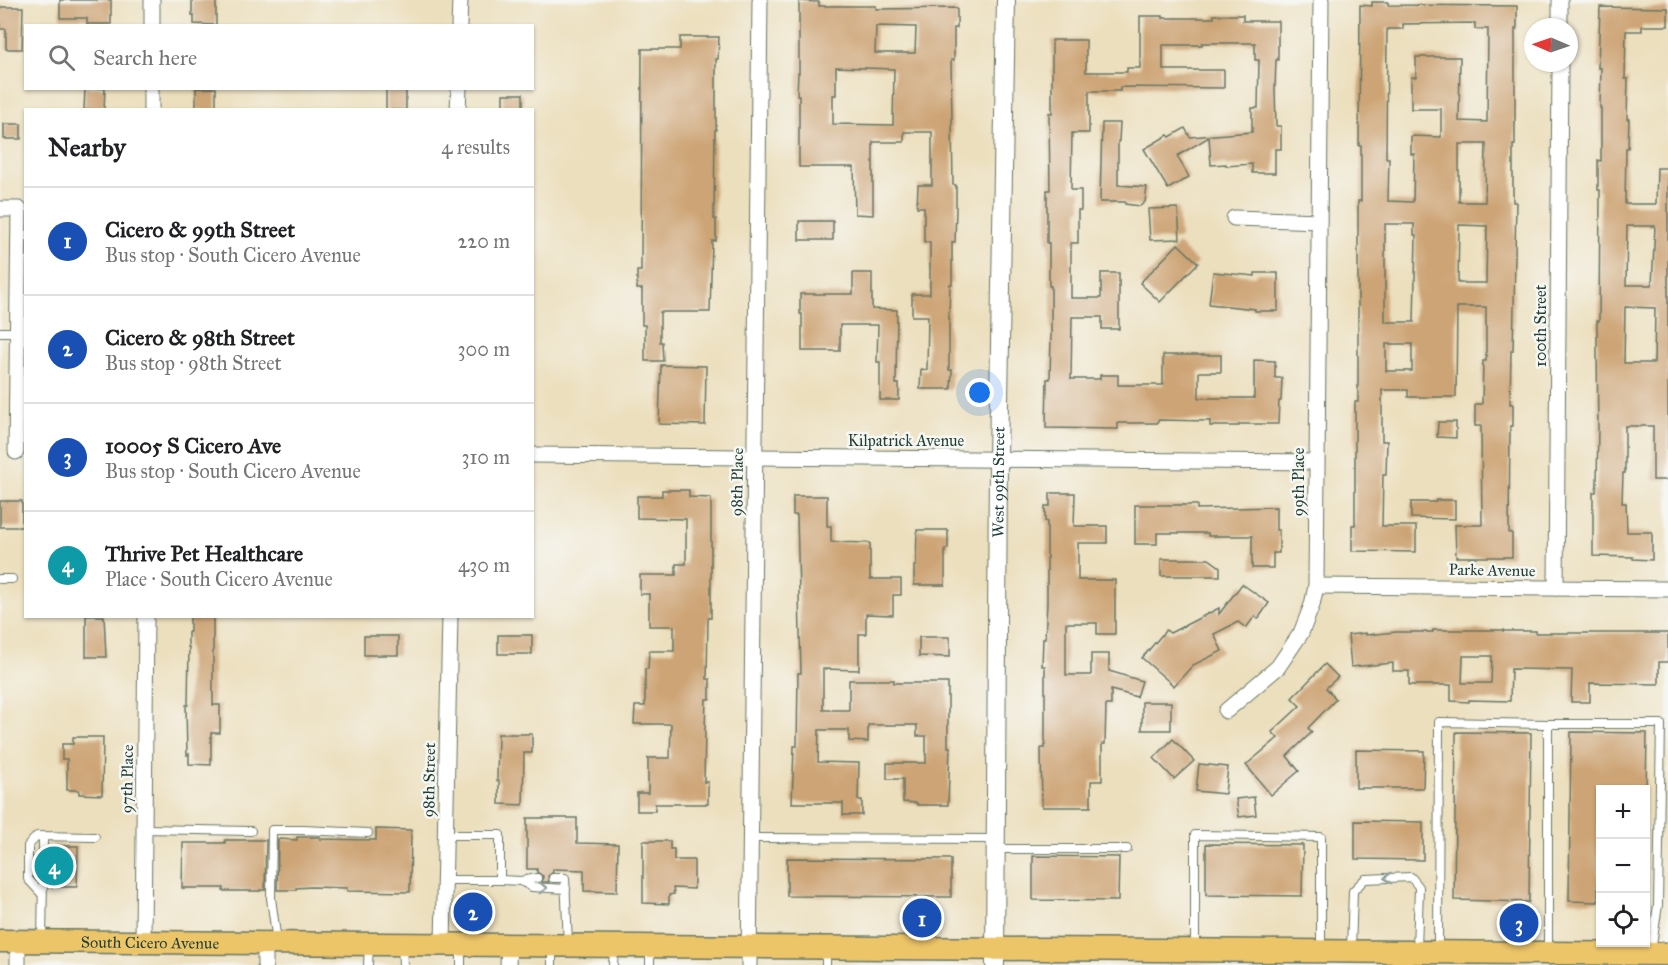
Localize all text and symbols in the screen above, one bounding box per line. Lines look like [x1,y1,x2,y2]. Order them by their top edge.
north arrow [1524,18,1578,72]
search box [24,24,534,90]
icon: search [45,41,78,74]
text: Search here [93,44,197,71]
text: Nearby [48,131,126,163]
text: 4 results [441,135,510,159]
text: Cicero & 99th Street [105,216,295,243]
text: 1 [64,229,71,253]
text: 220 m [458,229,510,253]
text: Bus stop · South Cicero Avenue [105,243,361,267]
street label: 100th Street [1531,284,1550,367]
text: Cicero & 98th Street [105,324,295,351]
text: 2 [63,337,72,361]
text: 300 m [458,337,510,361]
text: Bus stop · 98th Street [105,351,282,375]
your location [965,378,994,407]
street label: West 99th Street [988,426,1008,538]
street label: Kilpatrick Avenue [848,431,965,450]
text: 10005 S Cicero Ave [105,432,281,459]
text: 3 [64,445,72,469]
text: 310 m [461,445,510,469]
street label: 98th Place [727,447,747,517]
street label: 99th Place [1289,447,1308,516]
text: Bus stop · South Cicero Avenue [105,459,361,483]
text: Thrive Pet Healthcare [105,540,303,567]
text: 4 [62,553,73,577]
text: 430 m [458,553,510,577]
street label: Parke Avenue [1448,560,1536,580]
text: Place · South Cicero Avenue [105,567,333,591]
street label: 98th Street [419,742,439,818]
street label: 97th Place [117,744,137,814]
map controls [1596,785,1650,947]
button: + [1596,785,1650,839]
button: − [1596,839,1650,893]
pin: 4 [34,844,74,888]
one-way arrow [1383,872,1392,884]
one-way arrow [538,881,547,894]
pin: 2 [454,890,492,934]
button: locate [1596,893,1650,947]
pin: 1 [902,896,942,940]
pin: 3 [1500,900,1538,946]
street label: South Cicero Avenue [81,932,220,952]

